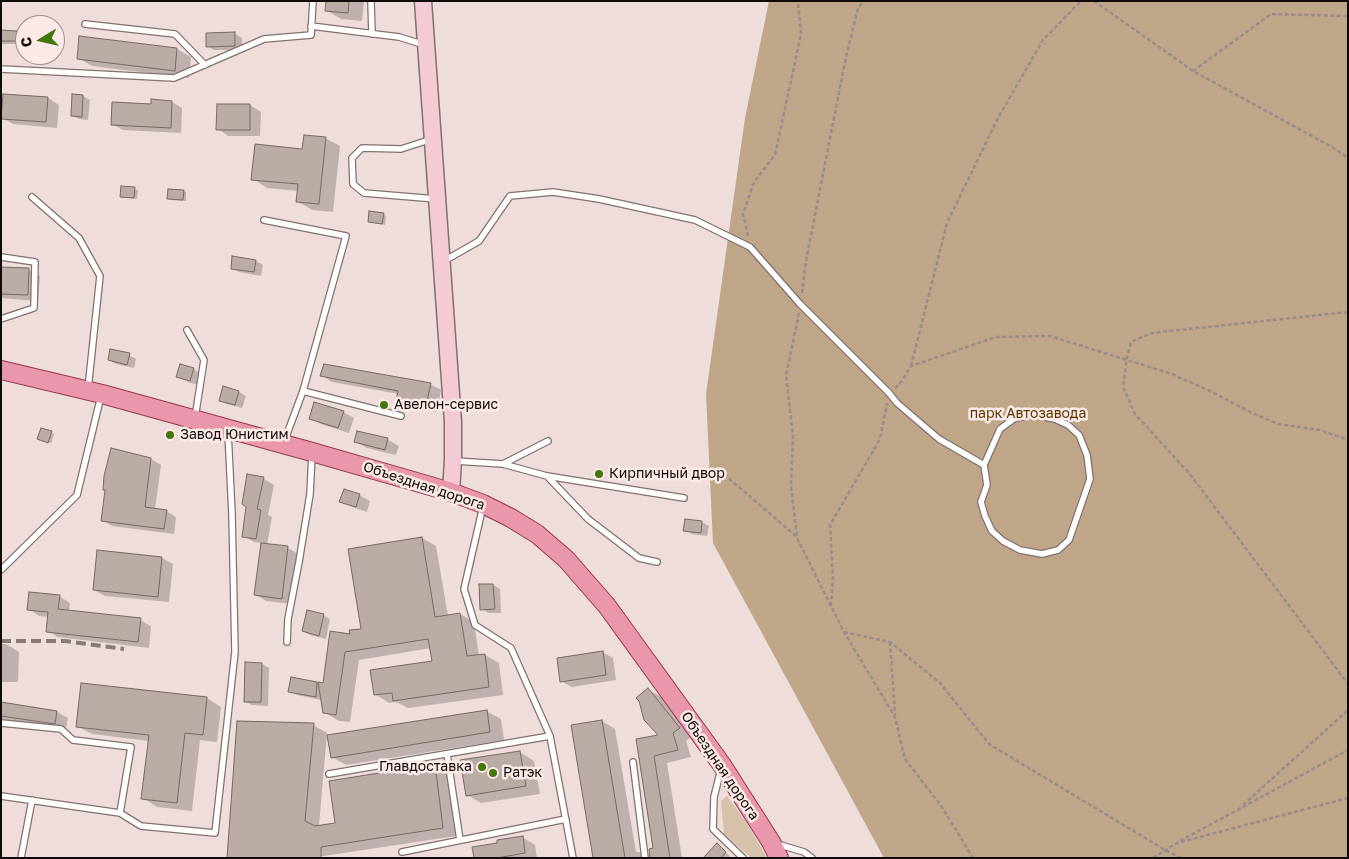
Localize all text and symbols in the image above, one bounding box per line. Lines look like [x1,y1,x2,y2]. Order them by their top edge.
north arrow [15,15,65,65]
text: С [17,36,35,49]
place label: Авелон-сервис [394,397,498,413]
marker: Авелон-сервис [378,399,390,411]
park label: парк Автозавода [970,406,1086,422]
place label: Завод Юнистим [180,427,288,443]
marker: Завод Юнистим [164,429,176,441]
street label: Объездная дорога [361,458,487,514]
place label: Кирпичный двор [609,466,725,482]
marker: Кирпичный двор [593,468,605,480]
street label: Объездная дорога [678,709,762,823]
place label: Главдоставка [379,759,472,775]
marker: Главдоставка [476,761,488,773]
place label: Ратэк [503,765,542,781]
marker: Ратэк [487,767,499,779]

